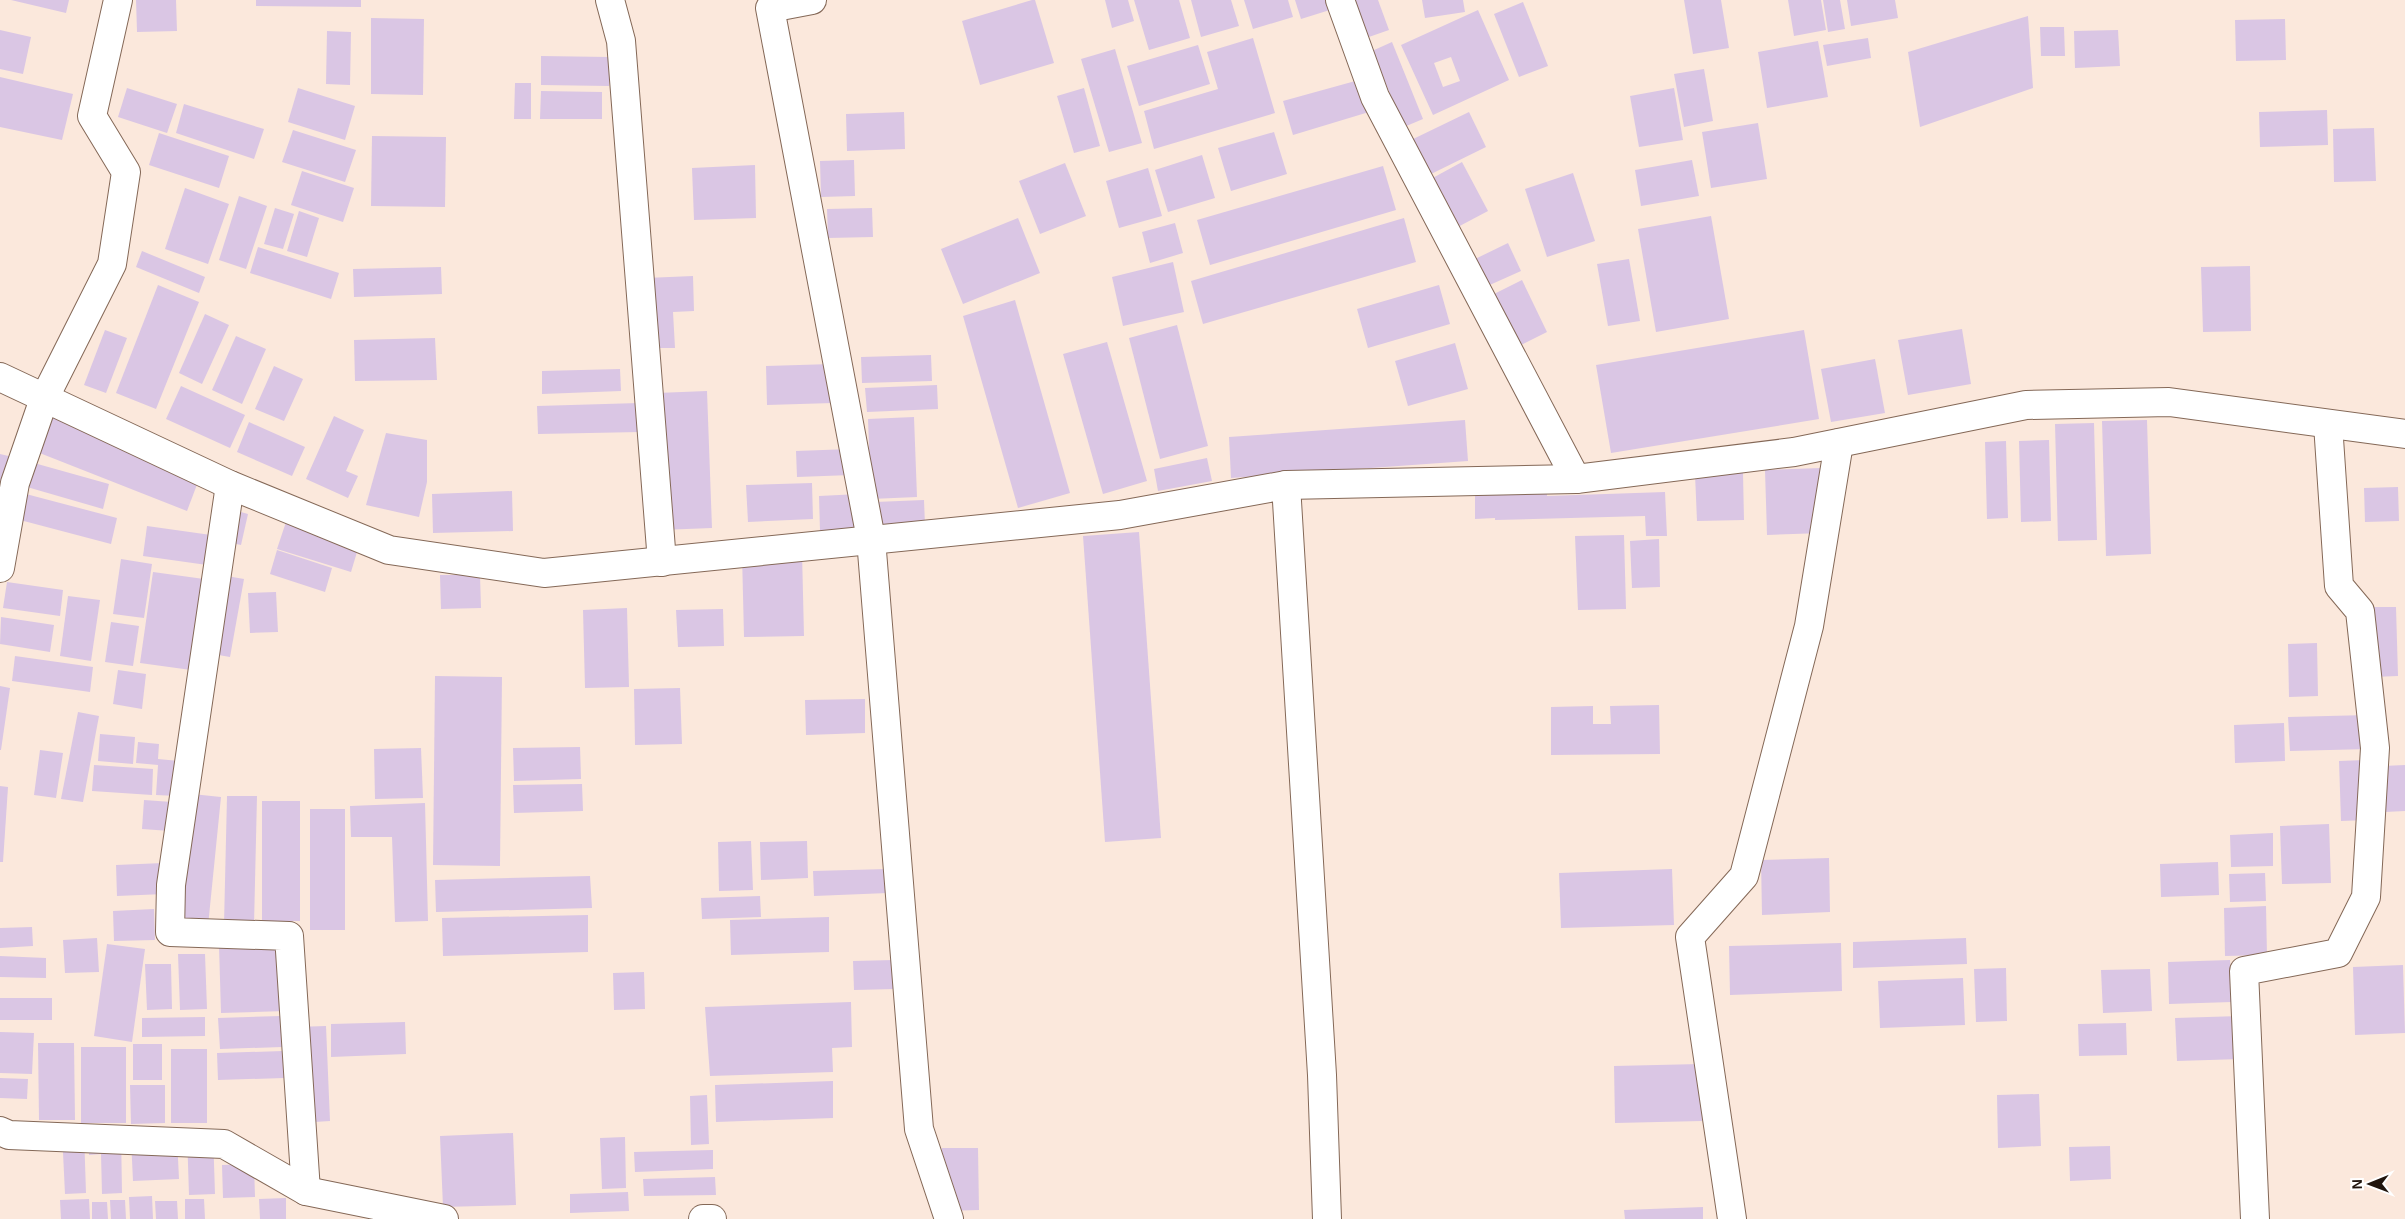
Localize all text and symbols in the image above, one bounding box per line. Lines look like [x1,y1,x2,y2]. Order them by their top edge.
north arrow [2345,1159,2395,1209]
text: N [2349,1179,2365,1189]

